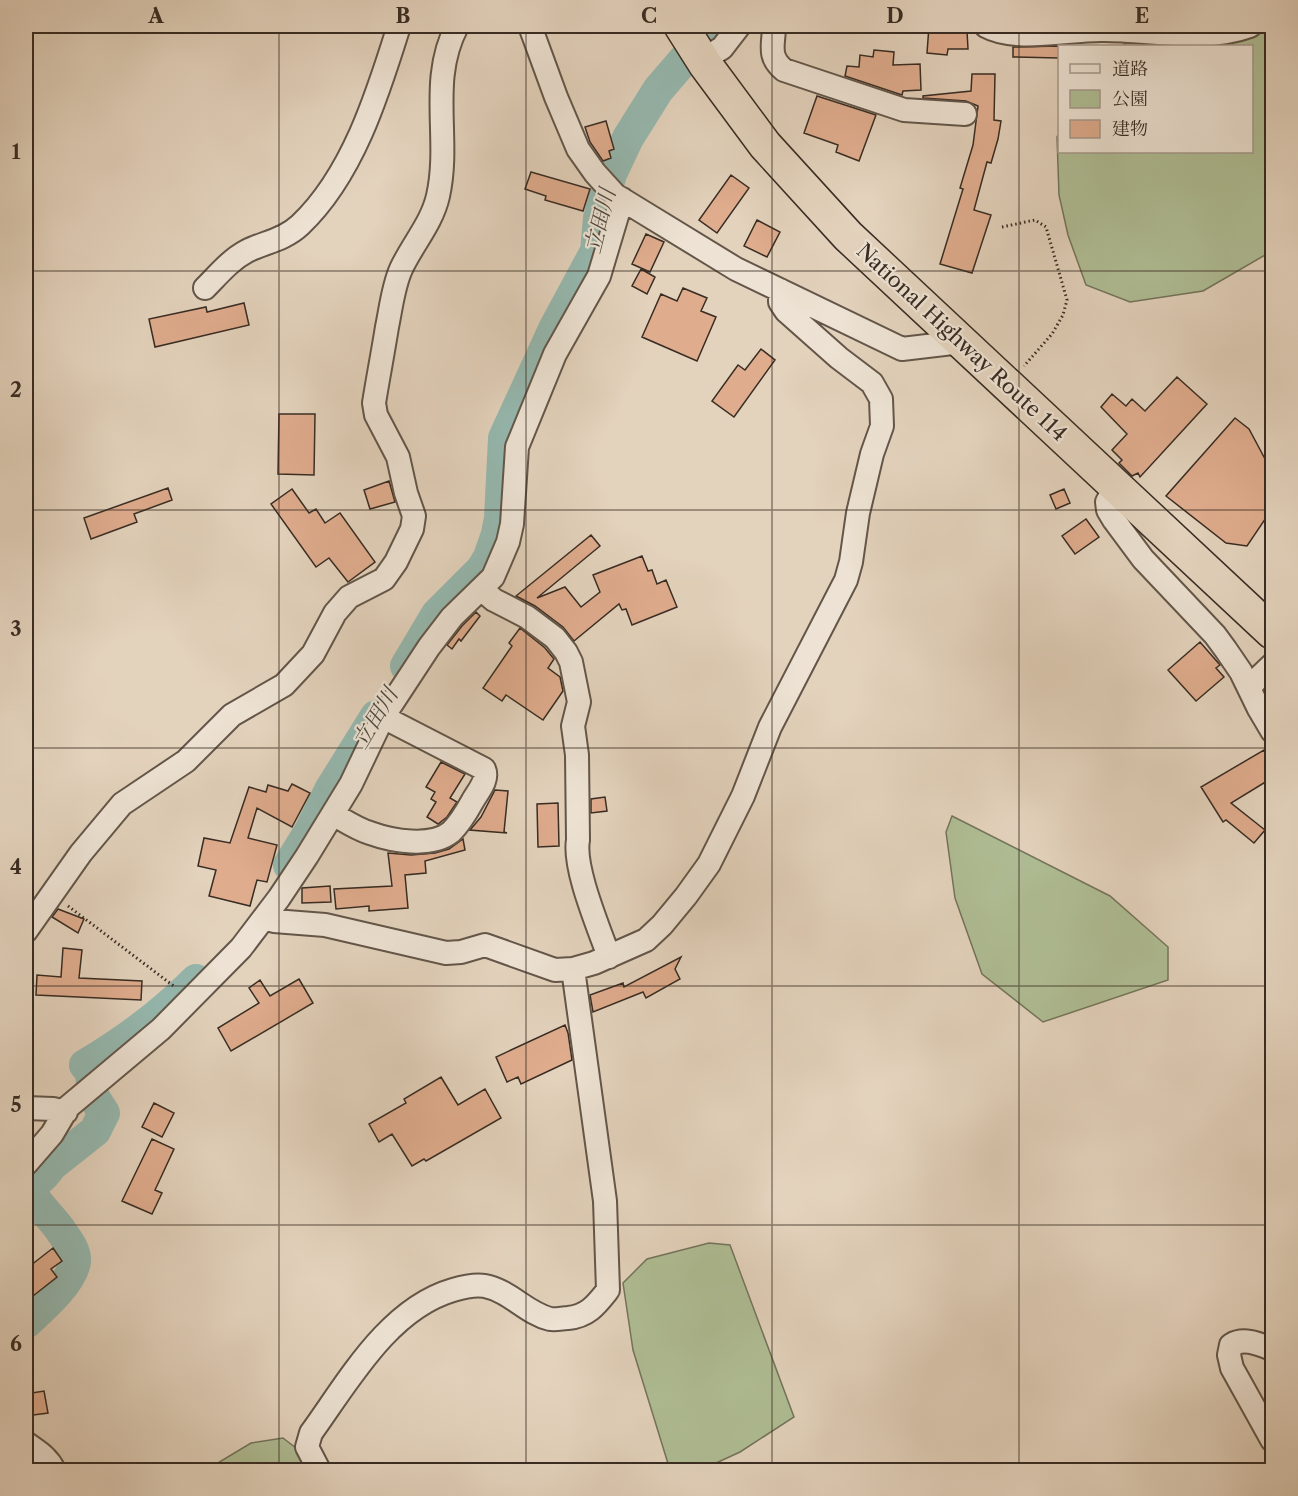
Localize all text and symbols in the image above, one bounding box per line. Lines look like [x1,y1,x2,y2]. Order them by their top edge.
text: A [147,4,164,28]
text: B [396,4,411,28]
text: C [641,4,657,28]
text: D [886,4,904,28]
text: E [1135,4,1149,28]
legend [1058,45,1253,153]
text: 道路 [1112,58,1148,80]
text: 公園 [1112,88,1148,110]
text: 建物 [1112,118,1148,140]
text: 1 [12,140,21,164]
water label: 立田川 [579,184,622,256]
street label: National Highway Route 114 [852,238,1072,446]
text: 2 [10,378,22,402]
text: 3 [10,617,22,641]
water label: 立田川 [346,681,405,753]
text: 4 [10,855,22,879]
text: 5 [10,1093,22,1117]
text: 6 [10,1332,22,1356]

